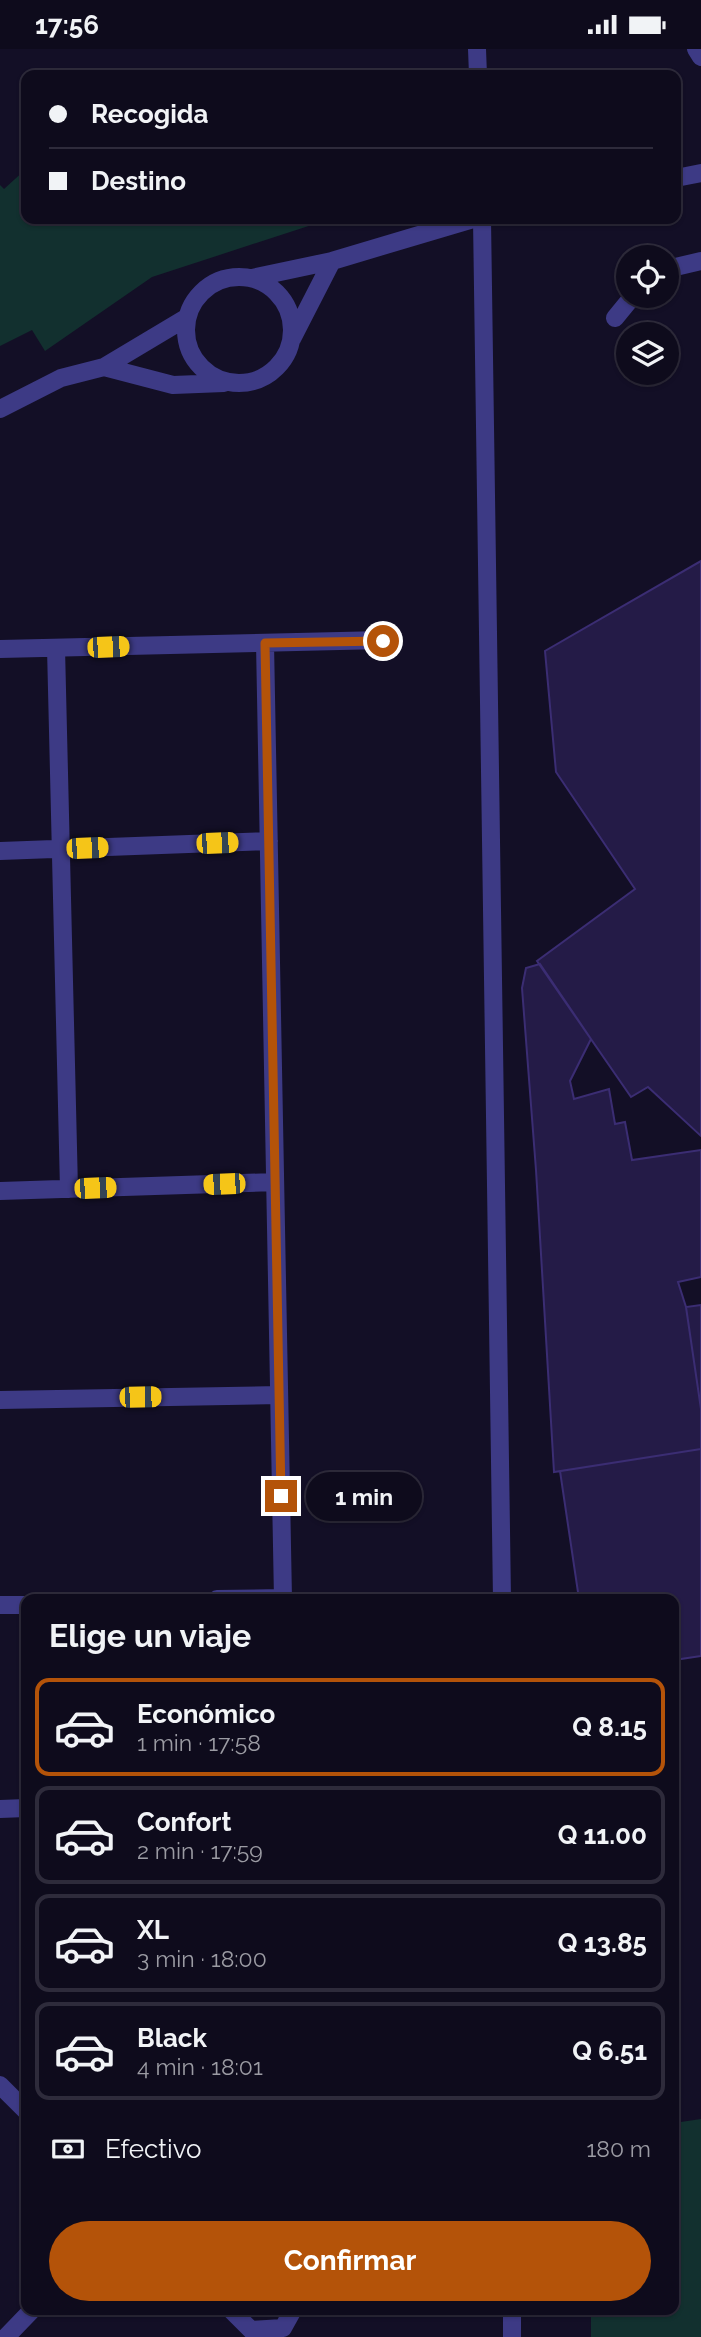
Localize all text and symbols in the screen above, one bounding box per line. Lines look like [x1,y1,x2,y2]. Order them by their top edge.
text: 17:56 [35,10,99,40]
text: Recogida [91,99,209,129]
text: Destino [91,166,186,196]
map controls [616,245,679,385]
button: locate [616,245,679,308]
button: layers [616,322,679,385]
route start [367,625,399,657]
car [87,636,130,658]
car [196,832,239,854]
car [66,837,109,859]
car [203,1173,246,1195]
car [74,1177,117,1199]
car [119,1386,162,1408]
callout: 1 min [306,1471,421,1521]
route end [265,1480,297,1512]
text: 1 min [335,1483,393,1510]
text: Elige un viaje [49,1617,251,1654]
icon: car [53,1696,116,1759]
text: Económico [137,1699,275,1729]
text: Q 8.15 [572,1712,647,1742]
text: 1 min · 17:58 [137,1729,261,1756]
icon: car [53,1804,116,1867]
text: Confort [137,1807,231,1837]
text: Q 11.00 [558,1820,647,1850]
text: 2 min · 17:59 [137,1837,263,1864]
icon: car [53,1912,116,1975]
text: XL [137,1915,169,1945]
text: Q 13.85 [558,1928,647,1958]
text: 3 min · 18:00 [137,1945,267,1972]
icon: car [53,2020,116,2083]
text: Black [137,2023,207,2053]
text: Q 6.51 [572,2036,647,2066]
text: 4 min · 18:01 [137,2053,263,2080]
icon: cash [49,2130,87,2168]
text: Efectivo [105,2134,202,2164]
text: 180 m [586,2135,651,2162]
button: Confirmar [49,2221,651,2301]

